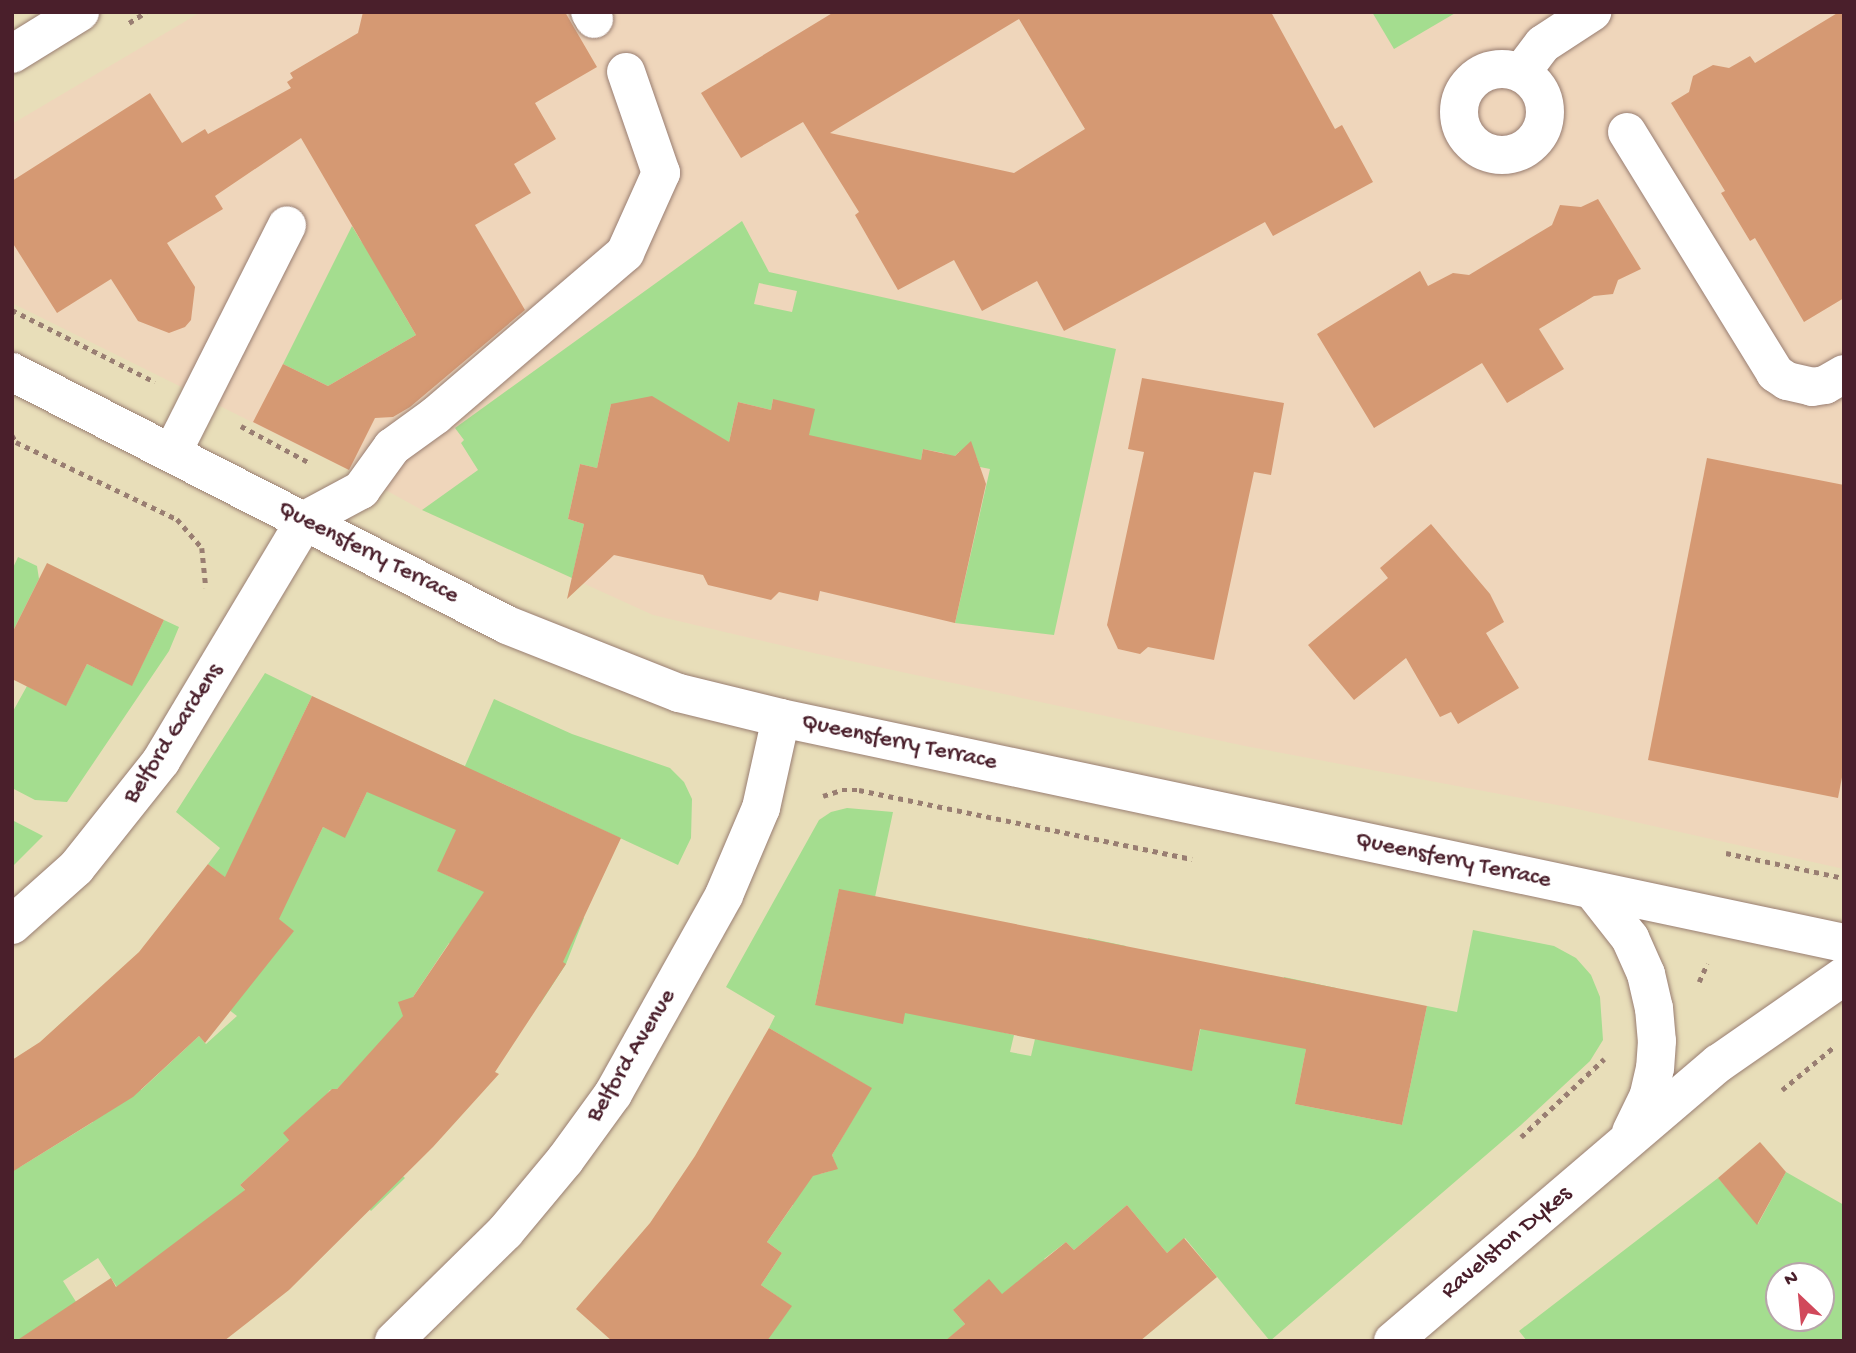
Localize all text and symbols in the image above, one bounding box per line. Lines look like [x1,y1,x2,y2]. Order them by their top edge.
street label: Queensferry Terrace [273,495,463,611]
street label: Belford Gardens [118,658,230,810]
street label: Queensferry Terrace [799,708,999,778]
street label: Queensferry Terrace [1353,826,1553,896]
street label: Belford Avenue [581,984,683,1128]
street label: Ravelston Dykes [1436,1180,1578,1306]
north arrow [1765,1262,1835,1332]
text: N [1781,1266,1802,1293]

